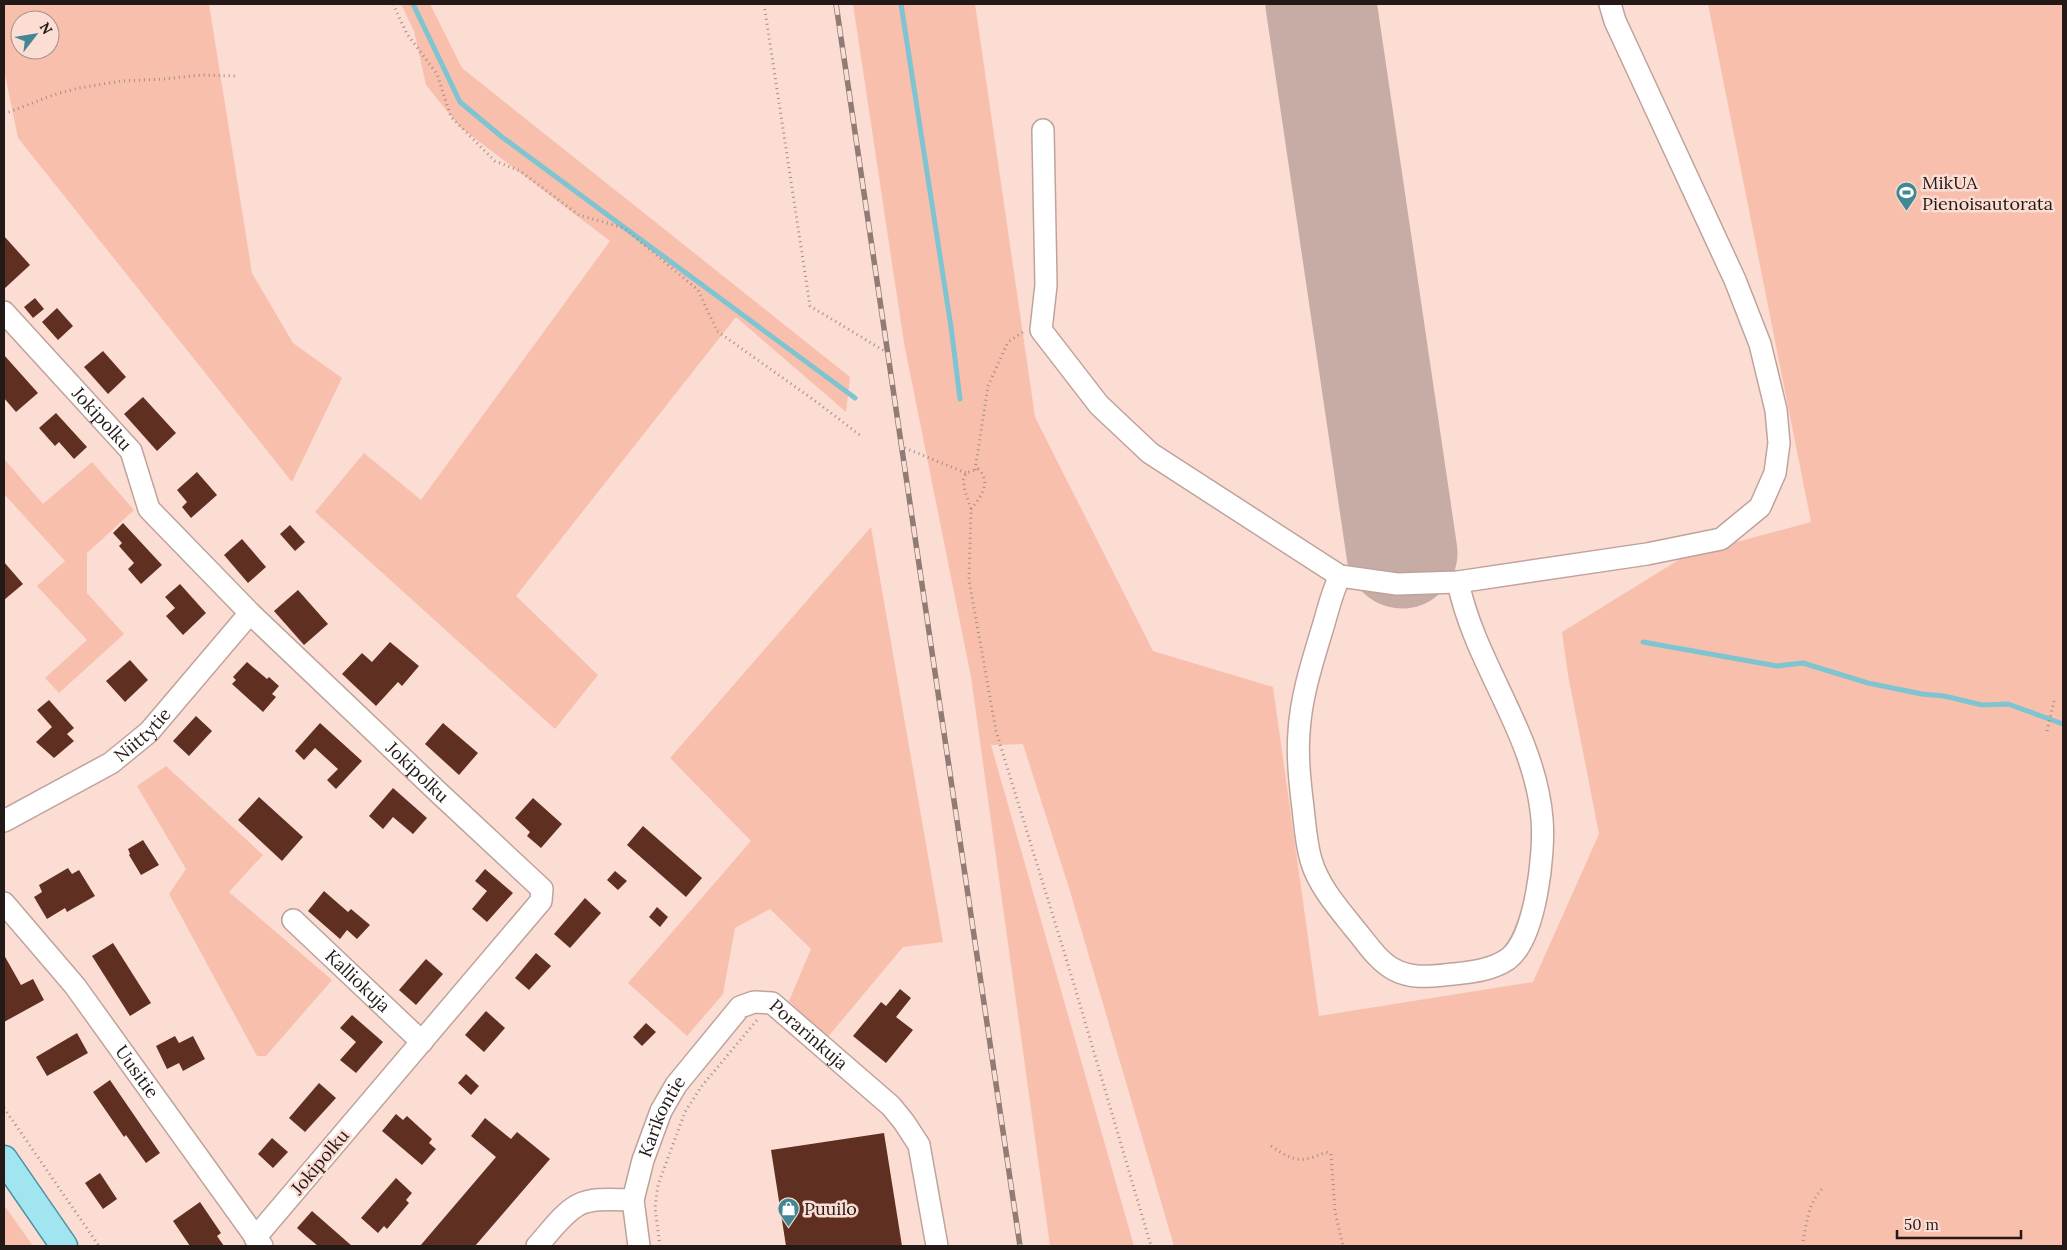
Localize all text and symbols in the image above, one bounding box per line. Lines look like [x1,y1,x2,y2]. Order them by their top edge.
north arrow [10,10,60,60]
text: N [36,19,57,38]
place label: MikUA Pienoisautorata [1922,171,2053,215]
sports icon: MikUA Pienoisautorata [1894,181,1918,212]
street label: Jokipolku [67,381,137,456]
street label: Niittytie [109,703,176,767]
street label: Jokipolku [381,736,454,807]
street label: Kalliokuja [321,944,395,1017]
street label: Porarinkuja [765,994,853,1075]
street label: Uusitie [110,1041,164,1103]
street label: Karikontie [633,1070,690,1160]
street label: Jokipolku [285,1124,354,1200]
shop icon: Puuilo [776,1197,800,1228]
place label: Puuilo [804,1197,857,1220]
scale bar [1897,1208,2021,1240]
text: 50 m [1904,1215,1939,1234]

